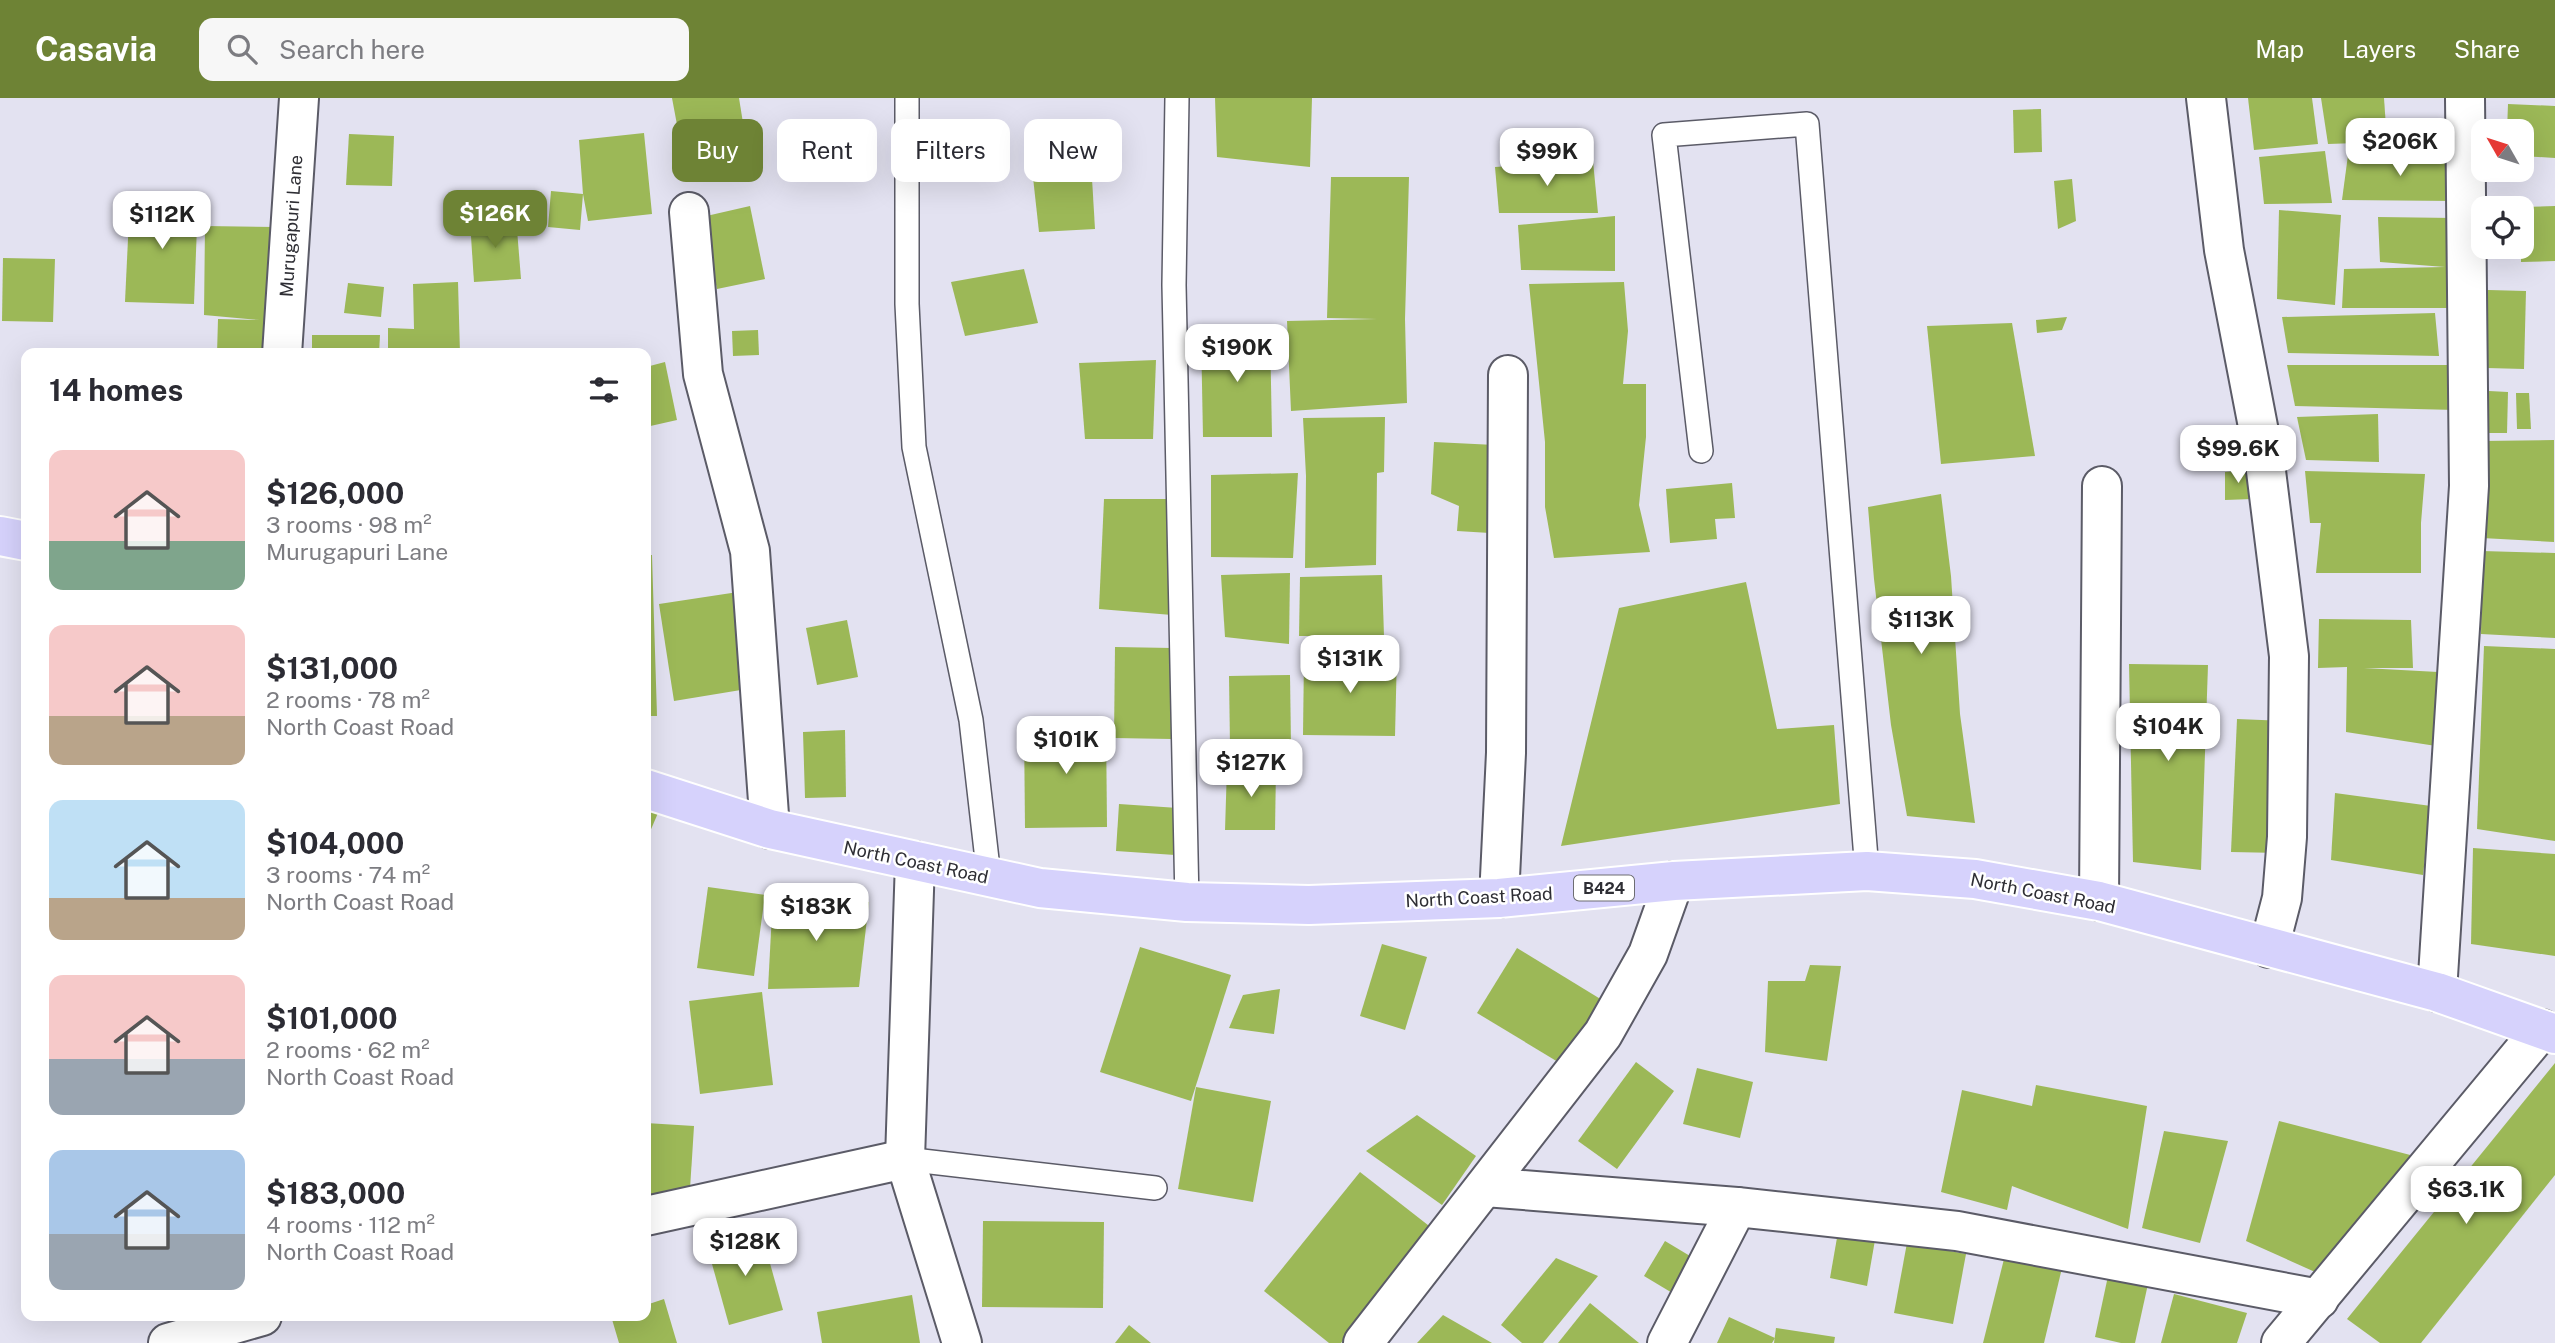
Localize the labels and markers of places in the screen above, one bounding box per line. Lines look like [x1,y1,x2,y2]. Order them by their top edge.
pin: $206K [2351,118,2449,178]
pin: $99K [1506,129,1588,188]
pin: $126K [446,190,544,250]
pin: $112K [113,192,211,251]
pin: $190K [1188,324,1286,384]
pin: $99.6K [2181,426,2295,485]
pin: $113K [1872,596,1970,656]
pin: $131K [1301,636,1399,695]
pin: $104K [2119,704,2217,763]
pin: $101K [1017,716,1115,776]
pin: $127K [1202,740,1300,799]
pin: $183K [767,884,865,943]
pin: $63.1K [2409,1166,2523,1226]
pin: $128K [696,1218,794,1278]

